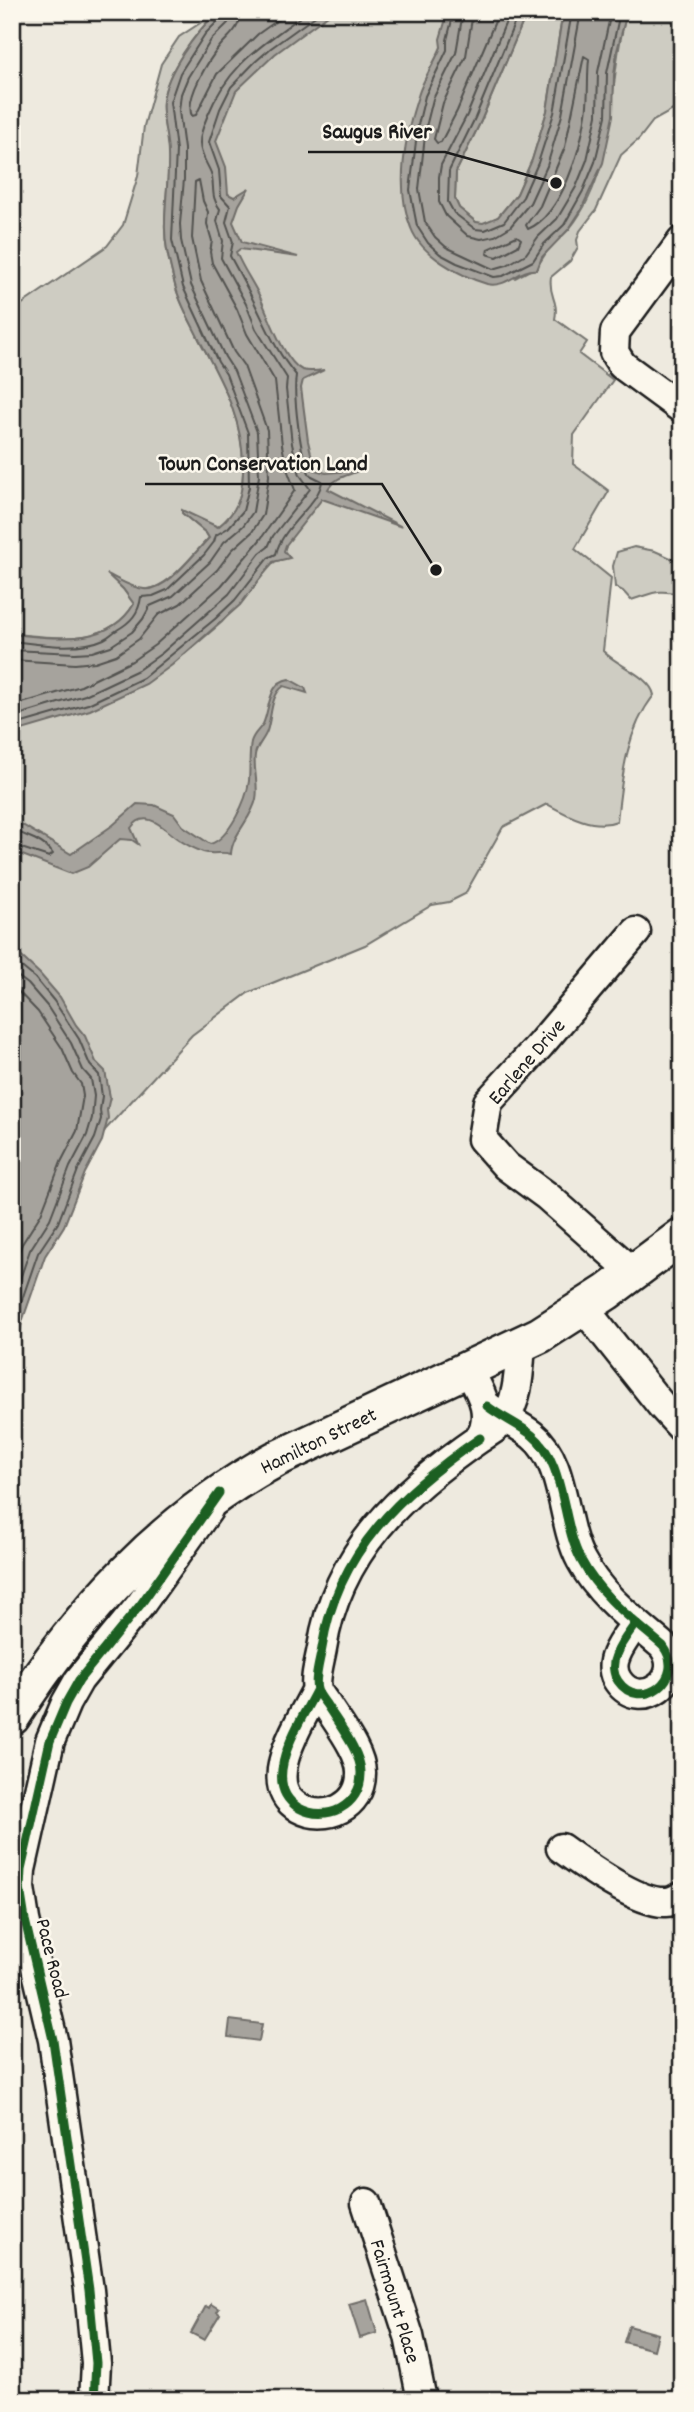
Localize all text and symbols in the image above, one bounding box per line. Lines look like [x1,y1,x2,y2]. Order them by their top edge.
callout: Saugus River [308,108,445,152]
text: Saugus River [322,117,432,150]
callout: Town Conservation Land [145,440,382,484]
text: Town Conservation Land [158,449,368,482]
street label: Earlene Drive [482,1013,574,1113]
street label: Hamilton Street [256,1401,383,1484]
street label: Pace Road [26,1916,74,2002]
street label: Fairmount Place [360,2236,426,2367]

